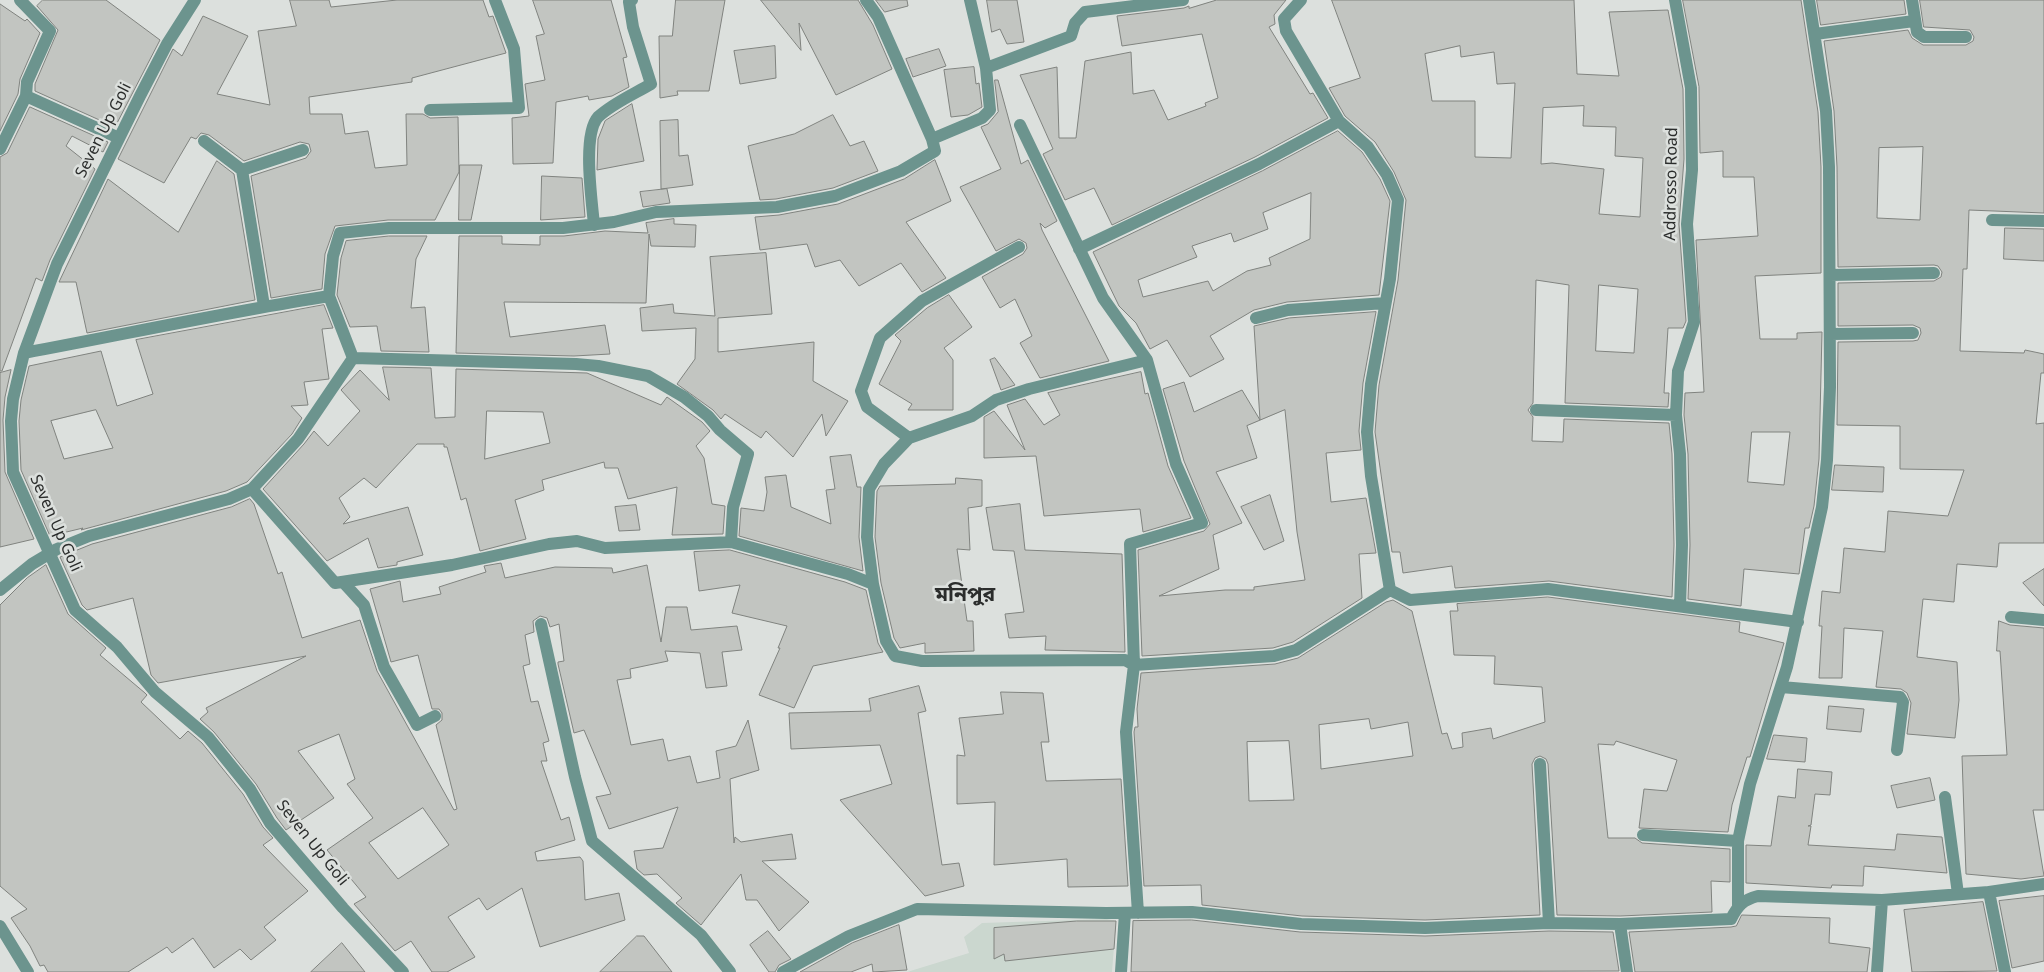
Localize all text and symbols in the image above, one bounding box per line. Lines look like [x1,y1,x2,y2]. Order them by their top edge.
street label: Seven Up Goli [73,80,137,182]
street label: Addrosso Road [1662,127,1684,241]
street label: Seven Up Goli [24,473,84,575]
district label: মনিপুর [935,584,995,610]
street label: Seven Up Goli [271,798,351,890]

